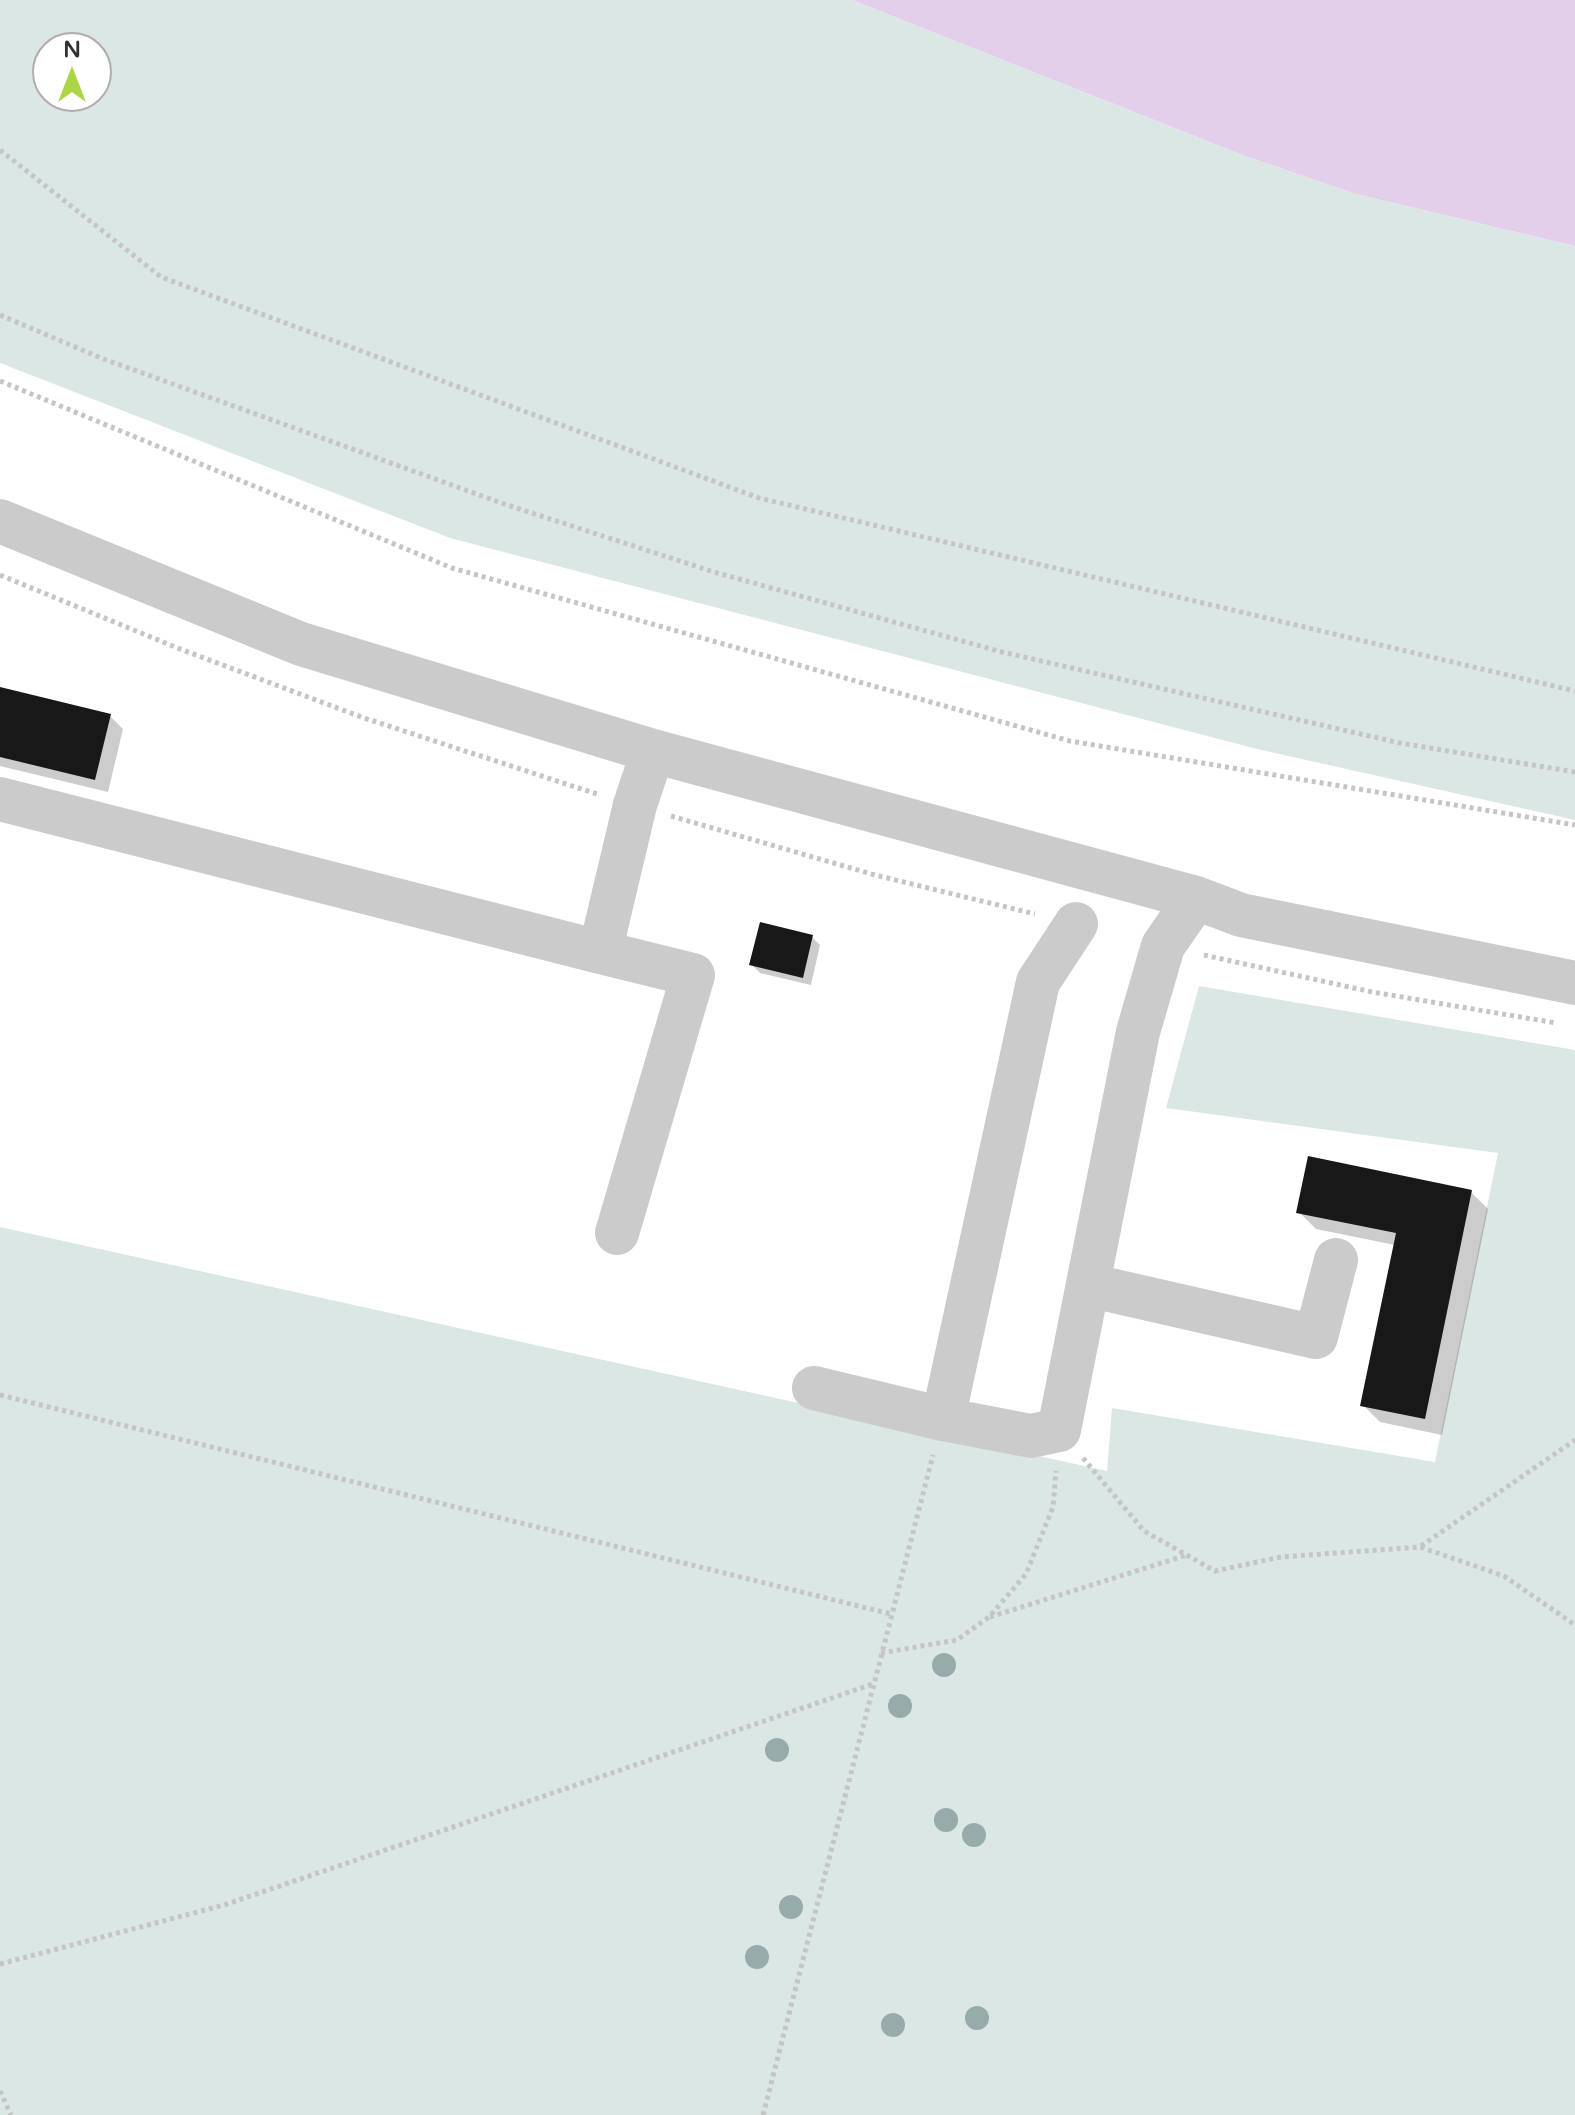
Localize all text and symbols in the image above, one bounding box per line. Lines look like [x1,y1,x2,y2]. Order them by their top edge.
north arrow [32,32,112,112]
text: N [63,37,81,63]

